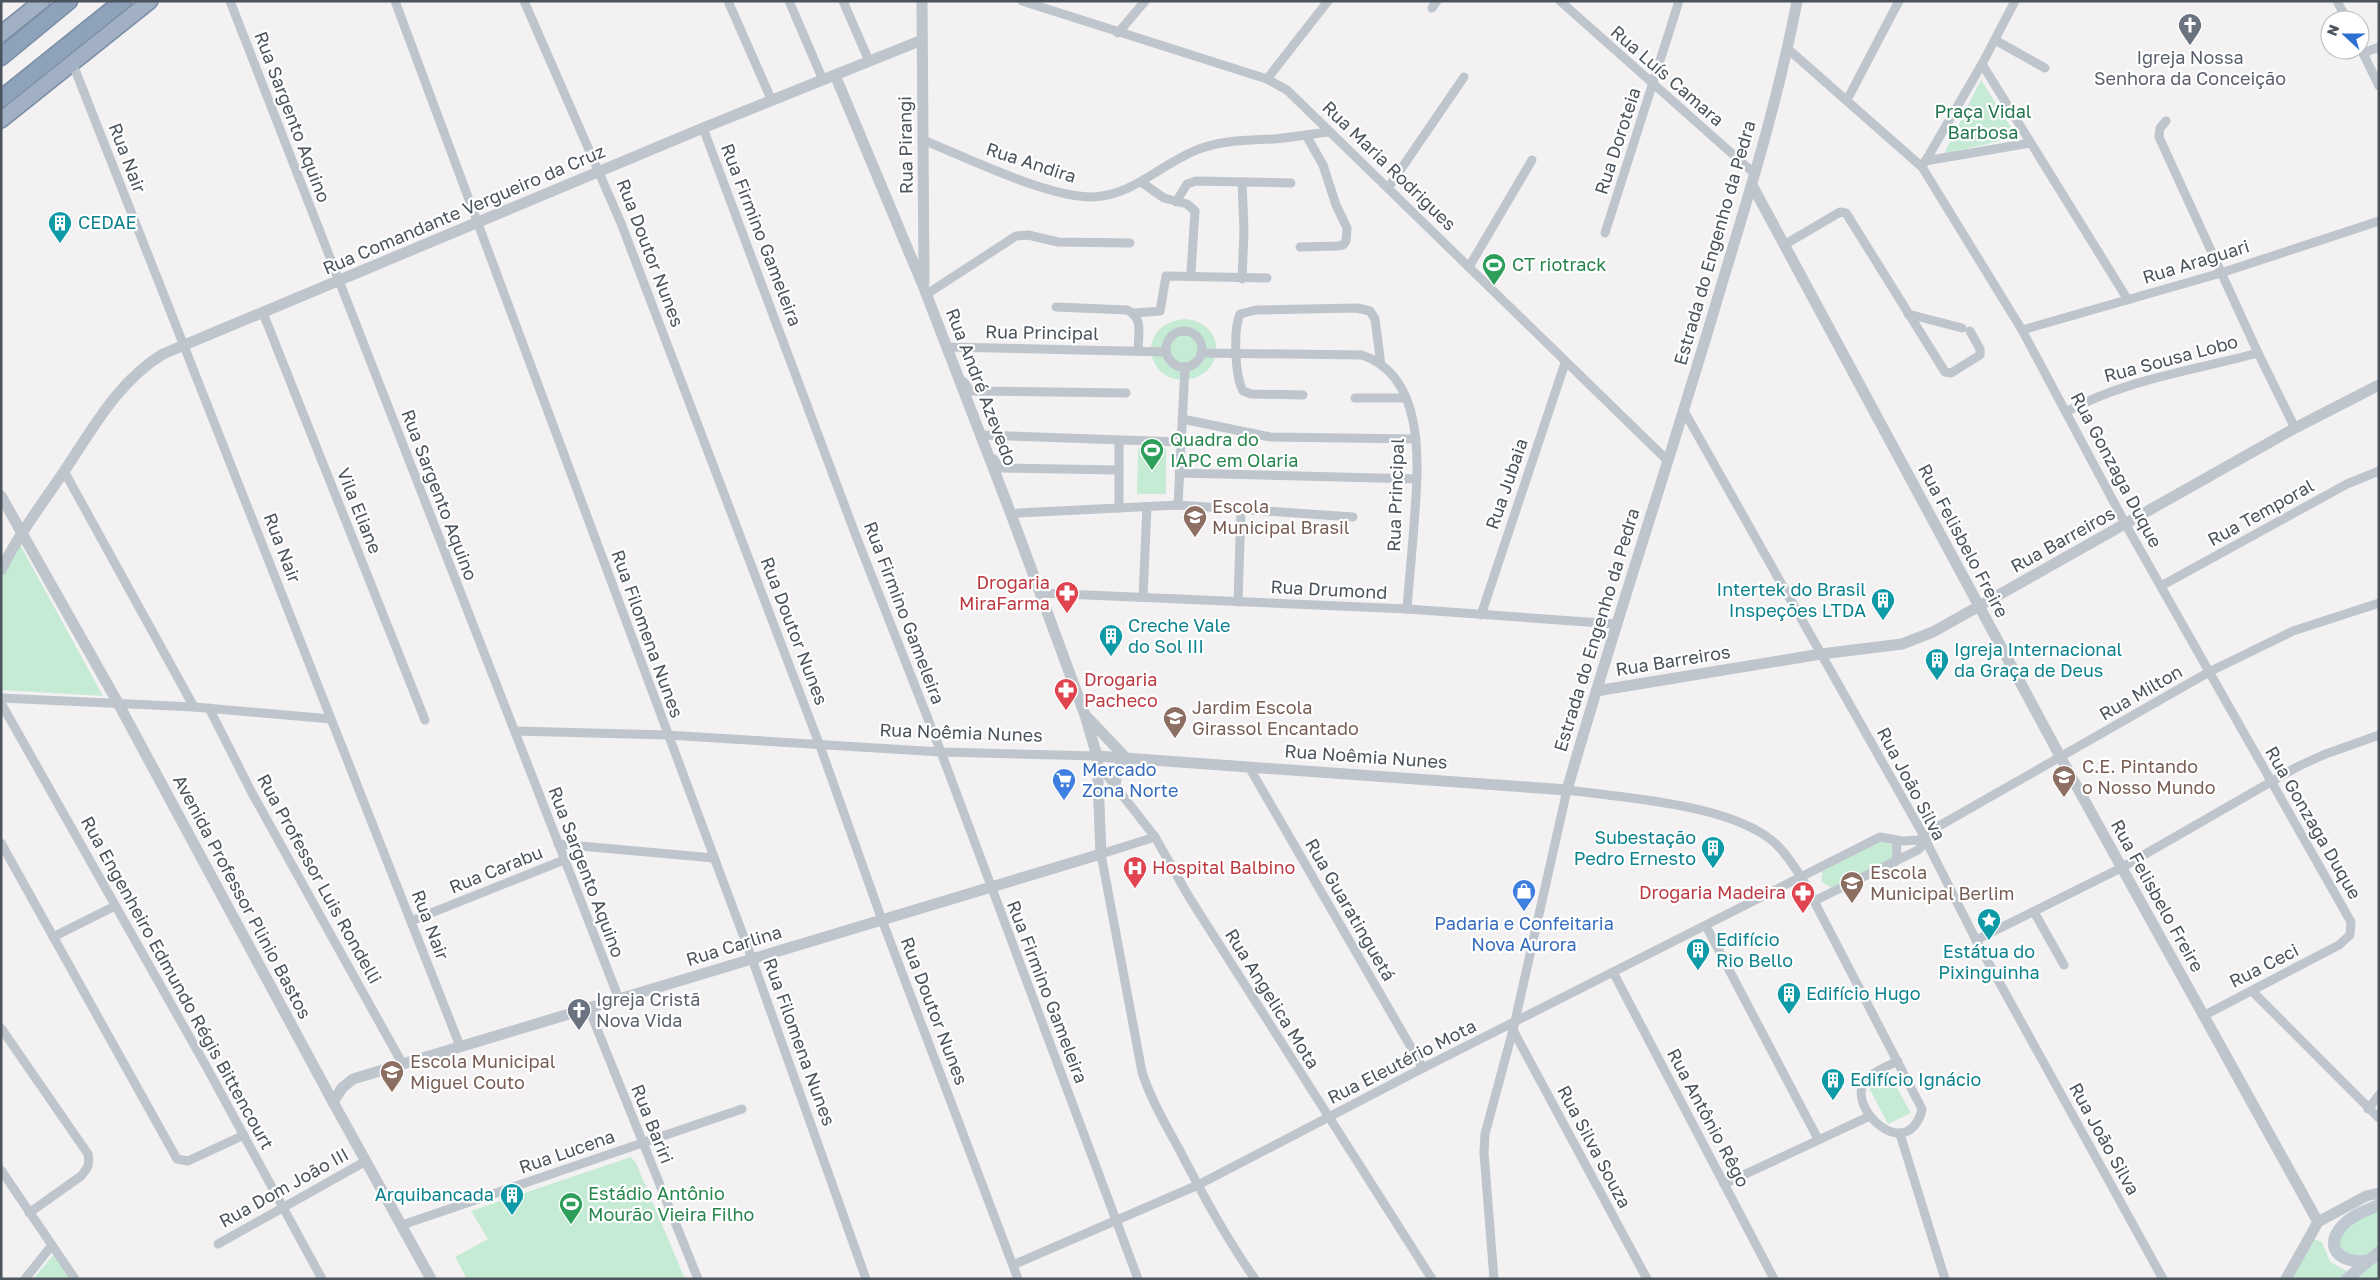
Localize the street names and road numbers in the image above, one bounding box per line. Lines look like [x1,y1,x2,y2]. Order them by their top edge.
street label: Rua Luís Camara [1607,20,1729,130]
street label: Rua Sargento Aquino [250,28,336,205]
street label: Rua Doroteia [1589,84,1645,197]
street label: Rua Pirangi [893,96,917,194]
street label: Rua Maria Rodrigues [1318,96,1461,235]
street label: Estrada do Engenho da Pedra [1668,118,1760,368]
street label: Rua Nair [105,120,151,196]
street label: Rua Andira [983,137,1079,187]
street label: Rua Comandante Vergueiro da Cruz [319,139,608,279]
street label: Rua Firmino Gameleira [717,140,807,329]
street label: Rua Doutor Nunes [613,175,689,330]
street label: Rua Araguari [2140,234,2252,288]
street label: Rua André Azevedo [942,305,1022,469]
street label: Rua Principal [985,320,1099,344]
street label: Rua Sousa Lobo [2101,330,2240,386]
street label: Rua Gonzaga Duque [2067,388,2167,551]
street label: Rua Sargento Aquino [397,406,483,583]
street label: Rua Jubaia [1480,435,1532,532]
street label: Rua Principal [1382,437,1408,552]
street label: Rua Felisbelo Freire [1914,460,2014,621]
street label: Vila Eliane [333,465,387,557]
street label: Rua Temporal [2204,474,2318,550]
street label: Rua Barreiros [2006,501,2119,577]
street label: Estrada do Engenho da Pedra [1548,505,1644,754]
street label: Rua Nair [260,510,306,586]
street label: Rua Firmino Gameleira [860,518,950,707]
street label: Rua Filomena Nunes [607,547,689,721]
street label: Rua Doutor Nunes [757,553,833,708]
street label: Rua Drumond [1270,575,1388,603]
street label: Rua Barreiros [1614,640,1732,680]
street label: Rua Milton [2095,660,2186,725]
street label: Rua Noêmia Nunes [879,718,1043,746]
street label: Rua João Silva [1873,723,1951,844]
street label: Rua Noêmia Nunes [1284,739,1448,773]
street label: Rua Gonzaga Duque [2261,742,2367,903]
street label: Rua Professor Luis Rondelli [253,770,387,987]
street label: Avenida Professor Plinio Bastos [169,771,317,1022]
street label: Rua Sargento Aquino [544,783,630,960]
street label: Rua Engenheiro Edmundo Régis Bittencourt [77,812,279,1153]
street label: Rua Felisbelo Freire [2107,815,2209,976]
street label: Rua Guaratinguetá [1301,834,1401,985]
street label: Rua Carabu [446,840,546,898]
street label: Rua Nair [408,887,454,963]
street label: Rua Firmino Gameleira [1003,897,1093,1086]
street label: Rua Carlina [683,920,784,970]
street label: Rua Angelica Mota [1221,924,1325,1072]
street label: Rua Doutor Nunes [897,933,973,1088]
street label: Rua Ceci [2225,938,2302,992]
street label: Rua Filomena Nunes [759,955,841,1129]
street label: Rua Eleutério Mota [1324,1014,1479,1108]
street label: Rua Antônio Rêgo [1663,1044,1755,1191]
street label: Rua João Silva [2065,1078,2145,1199]
street label: Rua Bariri [627,1081,679,1166]
street label: Rua Silva Souza [1553,1081,1637,1212]
street label: Rua Lucena [516,1124,617,1178]
street label: Rua Dom João III [215,1142,352,1232]

